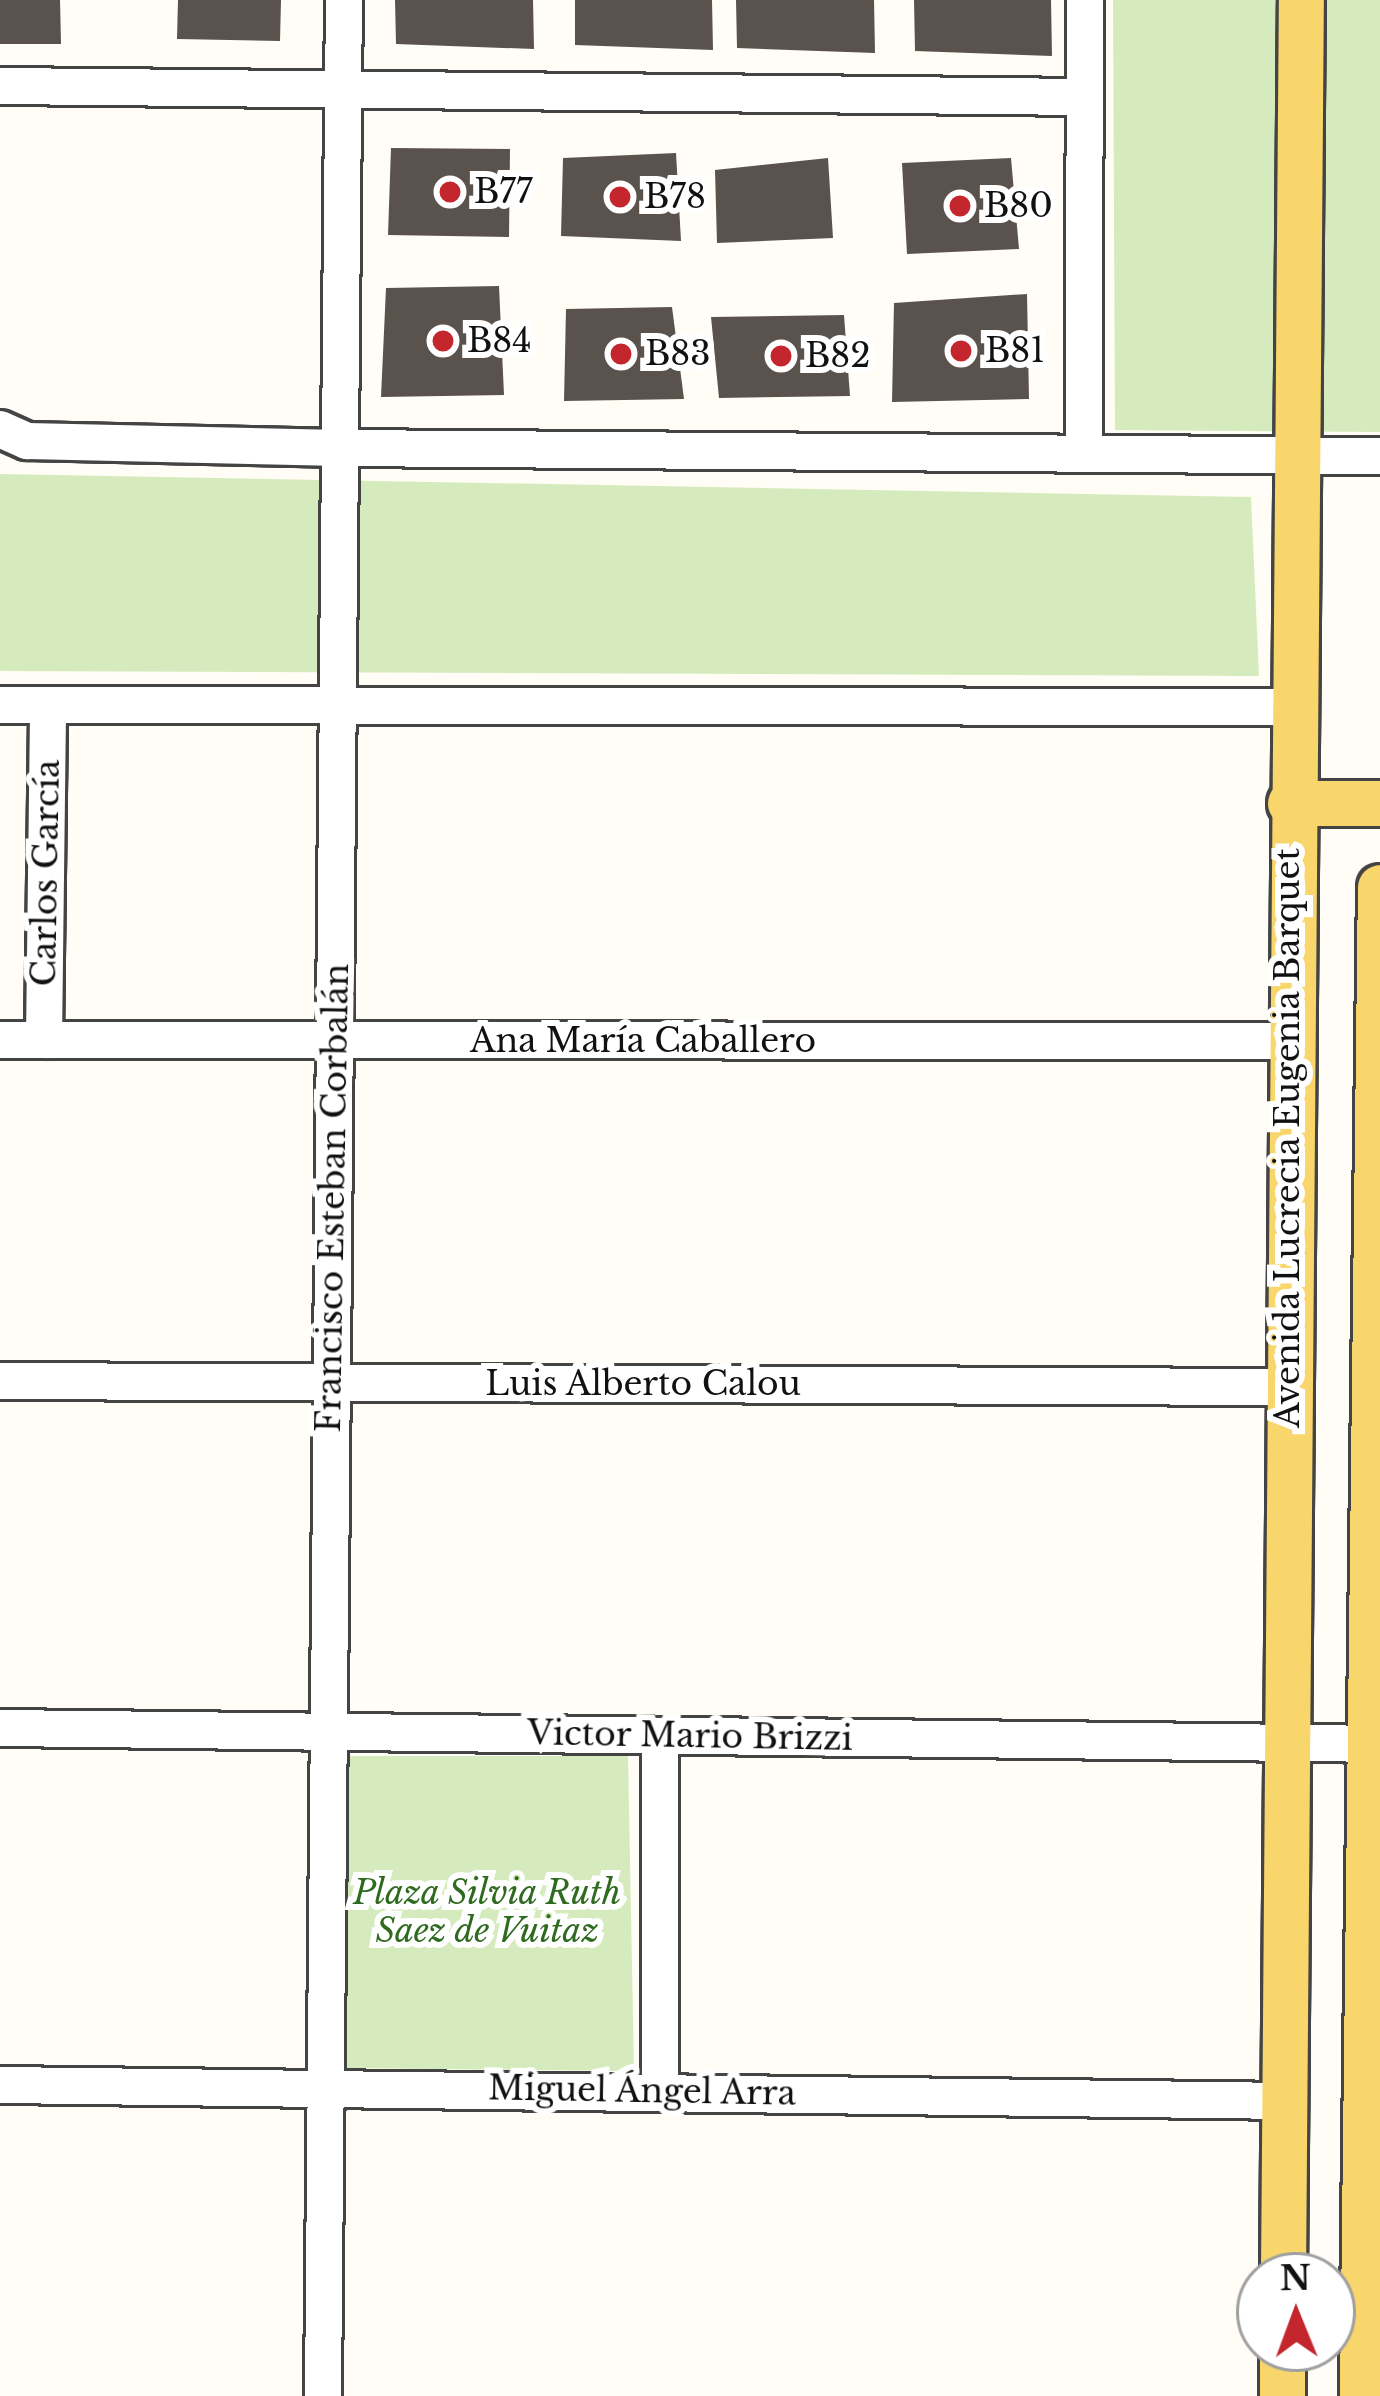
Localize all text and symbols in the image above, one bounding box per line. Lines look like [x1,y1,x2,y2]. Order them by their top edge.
place label: B77 [474,172,532,212]
place label: B78 [644,177,706,217]
marker: B77 [437,179,463,205]
marker: B78 [607,184,633,210]
place label: B80 [984,186,1053,226]
marker: B80 [947,193,973,219]
place label: B84 [467,321,532,361]
marker: B84 [430,328,456,354]
place label: B81 [985,331,1045,371]
place label: B83 [645,334,711,374]
place label: B82 [805,336,871,376]
marker: B81 [948,338,974,364]
marker: B83 [608,341,634,367]
marker: B82 [768,343,794,369]
street label: Carlos García [24,759,68,987]
street label: Avenida Lucrecia Eugenia Barquet [1268,847,1308,1429]
street label: Francisco Esteban Corbalán [309,963,357,1433]
street label: Ana María Caballero [470,1021,816,1061]
street label: Luis Alberto Calou [485,1364,801,1404]
street label: Victor Mario Brizzi [526,1713,854,1759]
park label: Plaza Silvia Ruth Saez de Vuitaz [352,1873,622,1951]
street label: Miguel Ángel Arra [486,2068,798,2114]
north arrow [1236,2252,1356,2372]
text: N [1280,2258,1311,2299]

